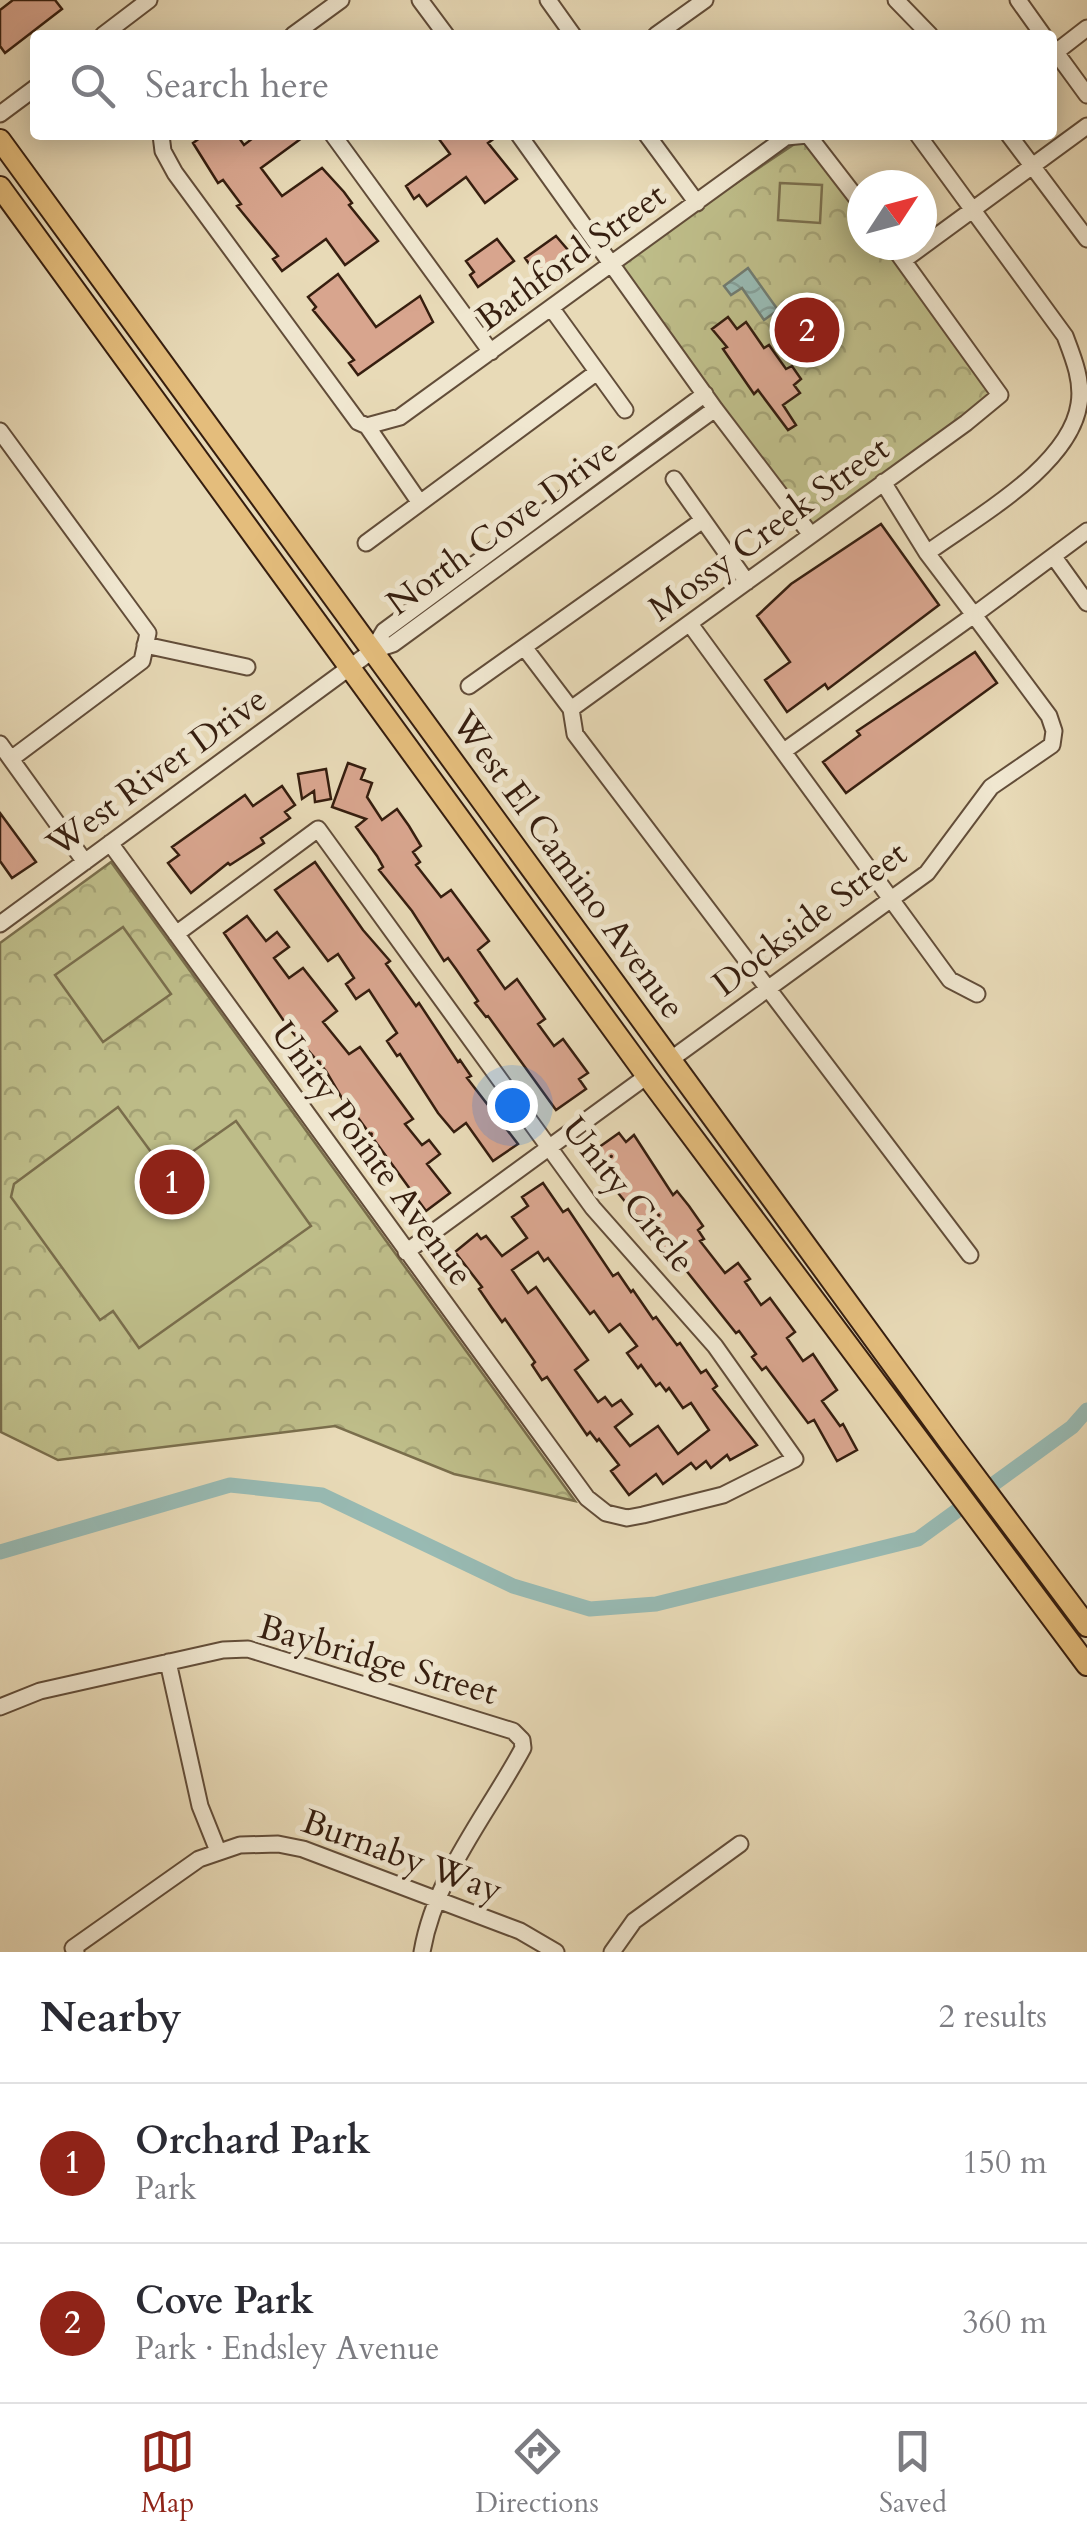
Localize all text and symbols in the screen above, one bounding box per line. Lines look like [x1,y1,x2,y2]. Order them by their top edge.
search box [30,30,1057,140]
icon: search [65,58,120,113]
text: Search here [145,59,329,111]
north arrow [847,170,937,260]
street label: Bathford Street [466,172,676,342]
pin: 2 [774,292,840,368]
street label: Mossy Creek Street [639,425,899,633]
street label: North Cove Drive [377,427,627,627]
street label: West River Drive [36,676,277,869]
street label: West El Camino Avenue [439,701,696,1029]
street label: Dockside Street [703,830,917,1008]
street label: Unity Pointe Avenue [260,1012,484,1296]
your location [487,1080,538,1131]
street label: Unity Circle [550,1107,706,1283]
pin: 1 [140,1144,204,1220]
street label: Baybridge Street [253,1603,503,1717]
street label: Burnaby Way [295,1798,509,1915]
text: Nearby [40,1989,182,2046]
text: 2 results [939,1995,1047,2039]
text: Orchard Park [135,2115,370,2167]
text: 1 [64,2141,81,2185]
text: 150 m [962,2141,1047,2185]
text: Park [135,2167,197,2211]
text: Cove Park [135,2275,314,2327]
text: 2 [64,2301,81,2345]
text: 360 m [962,2301,1047,2345]
text: Park · Endsley Avenue [135,2327,439,2371]
tab: Map [140,2424,195,2522]
tab: Directions [475,2424,599,2522]
tab: Saved [879,2424,947,2522]

